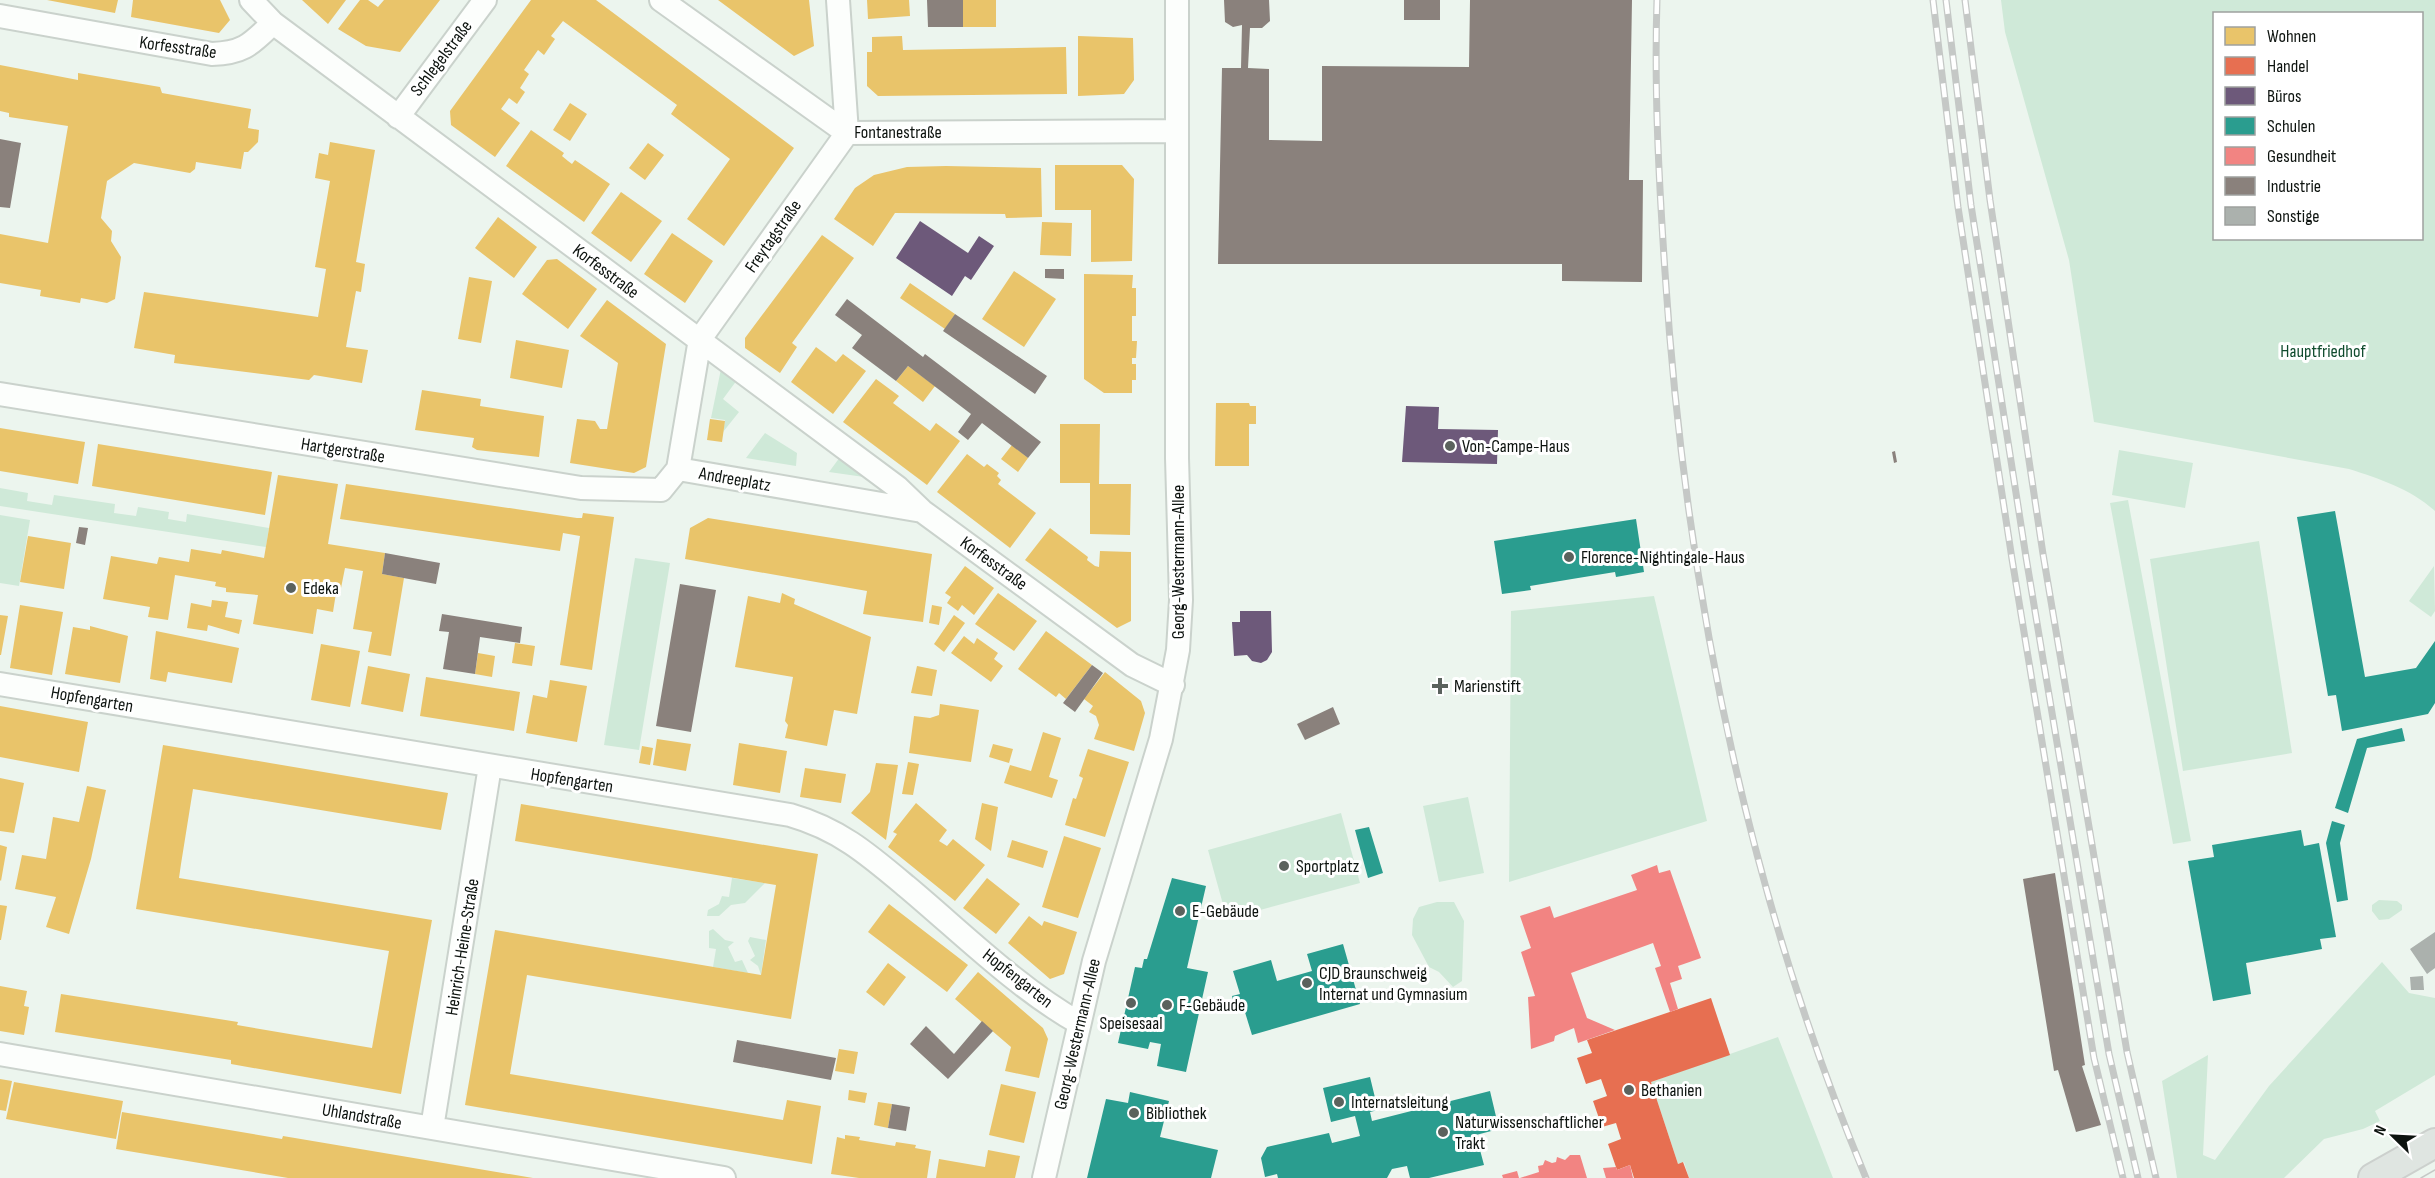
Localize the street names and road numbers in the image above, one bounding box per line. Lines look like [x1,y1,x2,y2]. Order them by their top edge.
street label: Schlegelstraße [406,16,477,100]
street label: Korfesstraße [138,32,218,63]
street label: Fontanestraße [854,122,942,143]
street label: Freytagstraße [741,196,806,277]
street label: Korfesstraße [568,240,643,303]
street label: Hartgerstraße [299,433,386,467]
street label: Andreeplatz [696,463,773,496]
street label: Georg-Westermann-Allee [1168,485,1189,639]
street label: Korfesstraße [956,532,1031,595]
street label: Hopfengarten [49,682,135,717]
street label: Hopfengarten [529,764,615,797]
street label: Heinrich-Heine-Straße [441,877,484,1017]
street label: Hopfengarten [978,944,1057,1012]
street label: Georg-Westermann-Allee [1050,957,1105,1112]
street label: Uhlandstraße [320,1099,403,1134]

